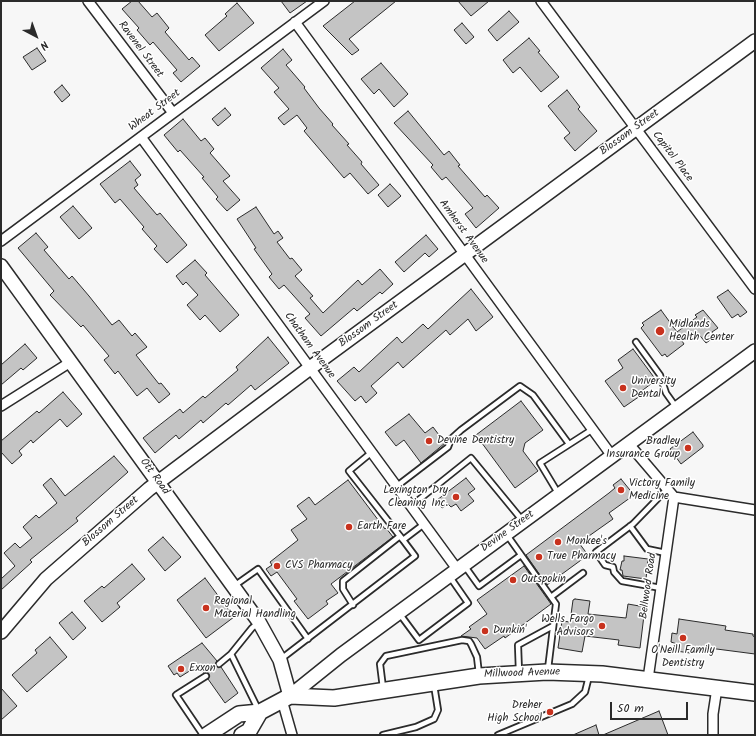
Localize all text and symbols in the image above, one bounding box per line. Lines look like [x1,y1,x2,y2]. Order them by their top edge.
north arrow [16,16,56,56]
street label: Ravenel Street [115,19,165,81]
text: N [35,36,52,54]
street label: Wheat Street [127,87,183,135]
street label: Blossom Street [598,107,662,159]
street label: Capitol Place [649,129,695,185]
street label: Amherst Avenue [435,198,491,266]
street label: Blossom Street [337,299,401,351]
street label: Chatham Avenue [281,310,337,382]
place label: Midlands Health Center [669,318,734,344]
marker: Midlands Health Center [654,325,666,337]
place label: University Dental [631,375,676,401]
marker: University Dental [618,383,628,393]
place label: Devine Dentistry [437,434,514,448]
place label: Bradley Insurance Group [606,435,680,461]
marker: Devine Dentistry [424,436,434,446]
marker: Bradley Insurance Group [683,443,693,453]
street label: Ott Road [136,456,172,498]
place label: Victory Family Medicine [629,477,695,503]
place label: Lexington Dry Cleaning Inc. [383,484,448,510]
marker: Victory Family Medicine [616,485,626,495]
marker: Lexington Dry Cleaning Inc. [451,492,461,502]
street label: Blossom Street [80,494,142,550]
street label: Devine Street [479,508,537,556]
place label: Earth Fare [357,520,406,534]
marker: Earth Fare [344,522,354,532]
place label: Monkee's [566,535,607,549]
marker: Monkee's [553,537,563,547]
place label: True Pharmacy [547,550,616,564]
marker: True Pharmacy [534,552,544,562]
street label: Bellwood Road [638,552,660,620]
place label: CVS Pharmacy [285,559,352,573]
marker: CVS Pharmacy [272,561,282,571]
place label: Outspokin [521,573,566,587]
marker: Outspokin [508,575,518,585]
place label: Regional Material Handling [214,595,296,621]
marker: Regional Material Handling [201,603,211,613]
place label: Wells Fargo Advisors [541,613,594,639]
marker: Wells Fargo Advisors [597,621,607,631]
place label: Dunkin' [493,624,526,638]
marker: Dunkin' [480,626,490,636]
marker: O'Neill Family Dentistry [678,633,688,643]
place label: O'Neill Family Dentistry [651,644,715,670]
place label: Exxon [189,662,216,676]
marker: Exxon [176,664,186,674]
street label: Millwood Avenue [484,666,560,682]
scale bar [612,694,690,720]
place label: Dreher High School [487,699,542,725]
text: 50 m [617,699,644,718]
marker: Dreher High School [545,707,555,717]

